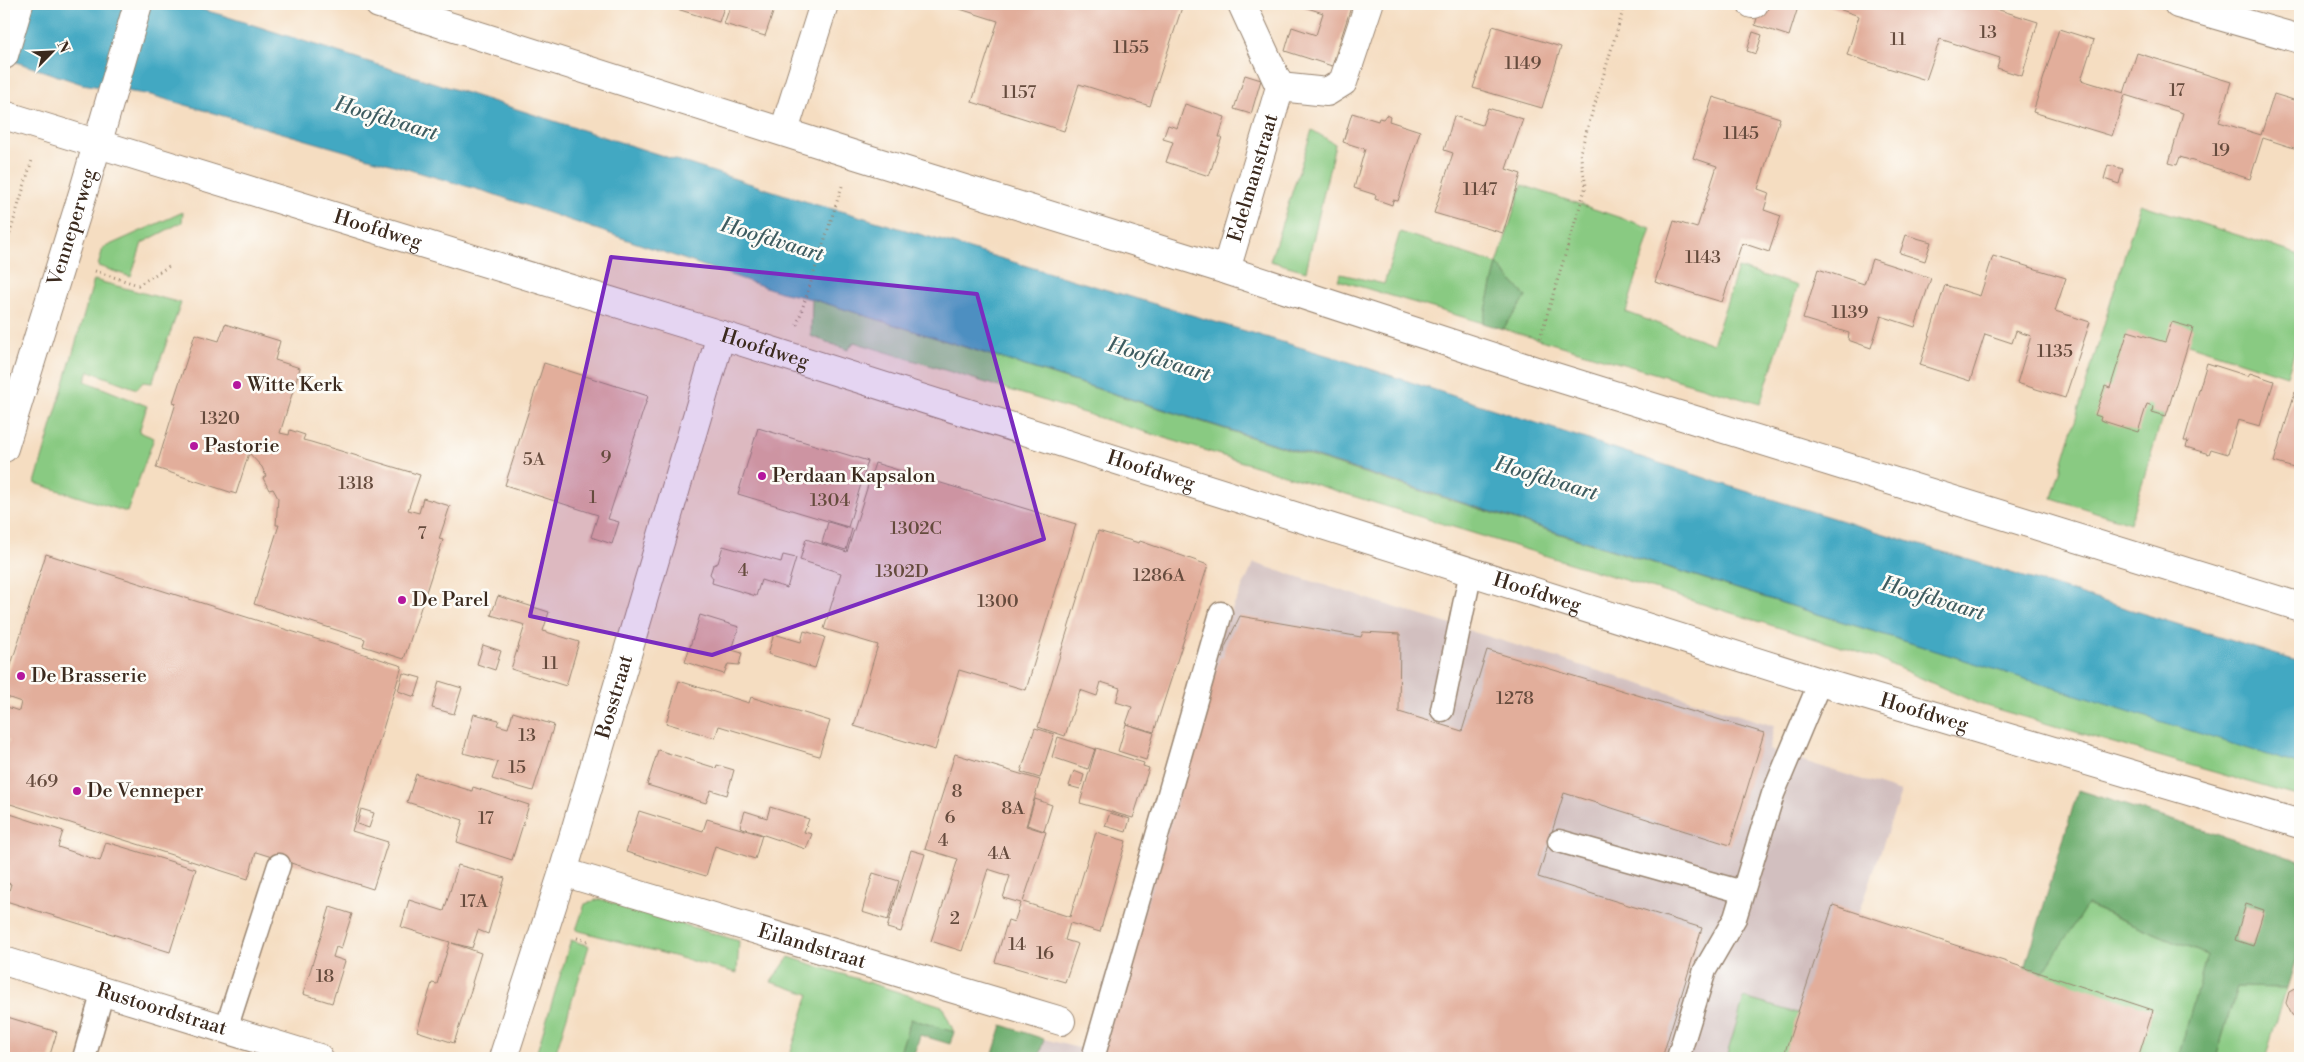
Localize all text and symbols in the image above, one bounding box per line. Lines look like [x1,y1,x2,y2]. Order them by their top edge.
house number: 13 [1979,21,1997,44]
north arrow [28,28,78,78]
house number: 11 [1890,28,1906,51]
house number: 1155 [1113,36,1149,59]
text: N [52,38,73,56]
house number: 1149 [1505,52,1542,75]
house number: 17 [2169,79,2185,102]
house number: 1157 [1002,81,1036,104]
water label: Hoofdvaart [330,91,442,147]
street label: Edelmanstraat [1222,111,1284,245]
house number: 1145 [1723,122,1759,145]
house number: 19 [2212,139,2230,162]
street label: Venneperweg [42,165,102,290]
house number: 1147 [1463,178,1497,201]
street label: Hoofdweg [331,204,426,255]
water label: Hoofdvaart [716,212,828,268]
house number: 1143 [1685,246,1721,269]
house number: 1139 [1832,301,1869,324]
street label: Hoofdweg [718,323,813,375]
water label: Hoofdvaart [1103,332,1215,388]
house number: 1135 [2037,340,2073,363]
place label: Witte Kerk [246,373,344,398]
marker: Witte Kerk [231,379,243,391]
house number: 1320 [200,407,240,430]
place label: Pastorie [204,434,280,459]
marker: Pastorie [188,440,200,452]
street label: Hoofdweg [1104,445,1199,497]
house number: 9 [601,446,612,469]
house number: 5A [523,448,546,471]
water label: Hoofdvaart [1490,451,1602,507]
place label: Perdaan Kapsalon [772,464,936,489]
marker: Perdaan Kapsalon [756,470,768,482]
house number: 1318 [338,472,374,495]
house number: 1 [589,486,597,509]
house number: 1304 [810,489,850,512]
house number: 1302C [890,517,942,540]
house number: 7 [417,522,427,545]
house number: 4 [738,559,749,582]
house number: 1302D [875,560,929,583]
house number: 1286A [1133,564,1186,587]
street label: Hoofdweg [1490,567,1585,619]
water label: Hoofdvaart [1877,571,1989,627]
place label: De Parel [412,588,489,613]
house number: 1300 [977,590,1019,613]
marker: De Parel [396,594,408,606]
house number: 11 [542,652,558,675]
street label: Bosstraat [590,652,639,743]
place label: De Brasserie [31,664,147,689]
marker: De Brasserie [15,670,27,682]
house number: 1278 [1496,687,1534,710]
street label: Hoofdweg [1877,688,1972,738]
house number: 13 [518,724,536,747]
house number: 15 [508,756,526,779]
house number: 469 [26,770,58,793]
place label: De Venneper [87,779,204,804]
house number: 8 [951,780,963,803]
marker: De Venneper [71,785,83,797]
house number: 8A [1001,797,1025,820]
house number: 6 [945,806,956,829]
house number: 17 [478,807,494,830]
house number: 4 [938,829,949,852]
house number: 4A [987,842,1011,865]
house number: 17A [460,890,489,913]
house number: 2 [950,907,960,930]
street label: Eilandstraat [755,919,869,975]
house number: 14 [1008,933,1026,956]
house number: 16 [1036,942,1054,965]
house number: 18 [316,965,334,988]
street label: Rustoordstraat [93,978,230,1041]

